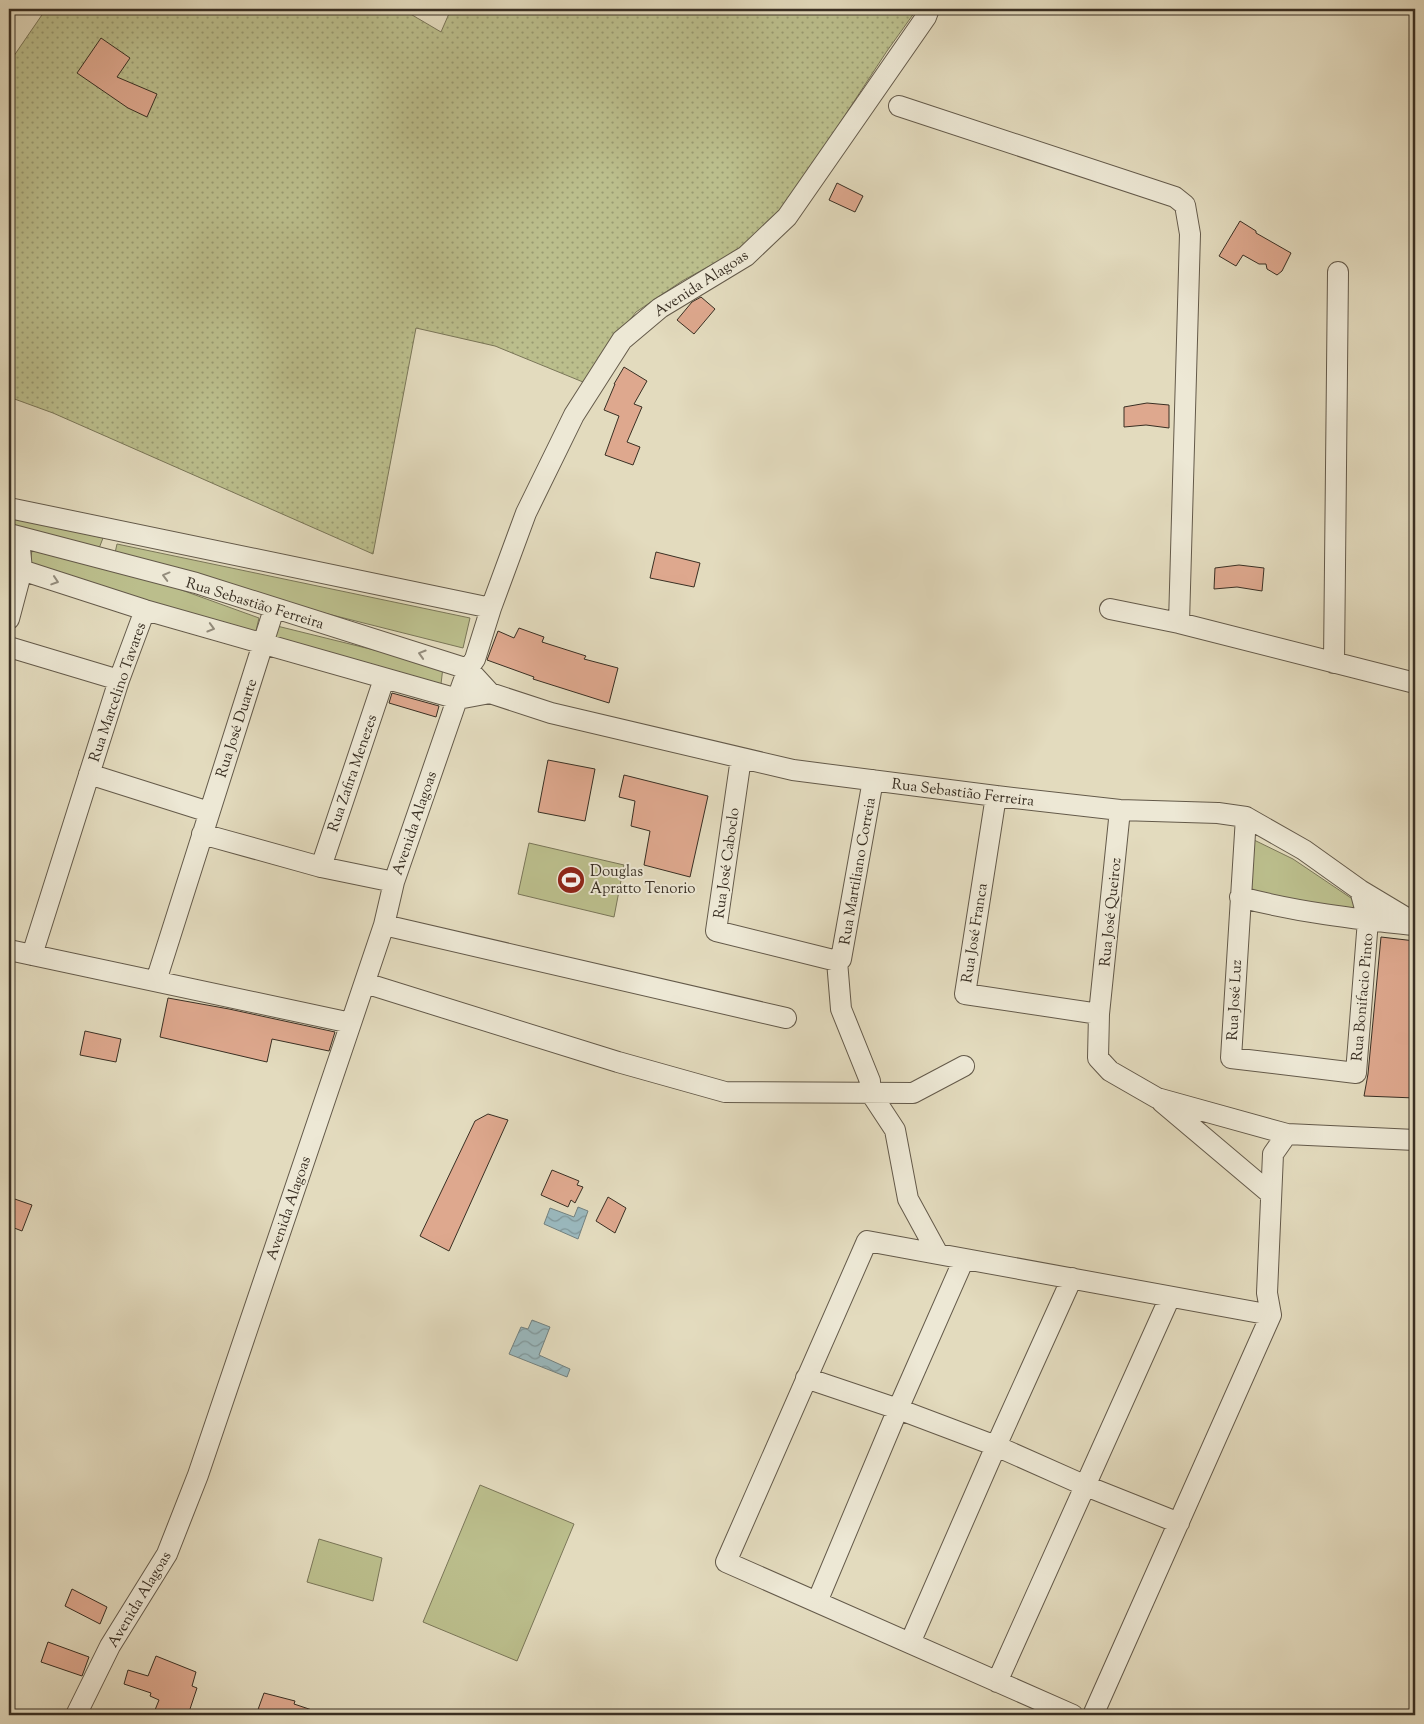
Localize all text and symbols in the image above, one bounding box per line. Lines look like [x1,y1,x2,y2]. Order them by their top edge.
street label: Avenida Alagoas [650,246,753,323]
one-way arrow [163,571,171,581]
street label: Rua Sebastião Ferreira [183,573,326,635]
one-way arrow [51,575,59,585]
street label: Rua Marcelino Tavares [85,620,152,765]
one-way arrow [206,623,214,633]
one-way arrow [418,650,427,660]
street label: Rua José Duarte [212,676,263,781]
street label: Rua Zafira Menezes [323,712,383,835]
street label: Avenida Alagoas [388,769,443,878]
street label: Rua Sebastião Ferreira [890,774,1035,813]
street label: Rua Martiliano Correia [835,796,882,947]
street label: Rua José Caboclo [709,806,746,920]
street label: Rua José Queiroz [1095,856,1128,968]
place label: Douglas Apratto Tenorio [590,862,696,900]
sports icon: Douglas Apratto Tenorio [556,865,586,895]
street label: Rua José Franca [957,882,994,985]
street label: Rua Bonifacio Pinto [1347,932,1380,1062]
street label: Rua José Luz [1223,959,1248,1041]
street label: Avenida Alagoas [262,1154,317,1263]
street label: Avenida Alagoas [103,1548,177,1652]

